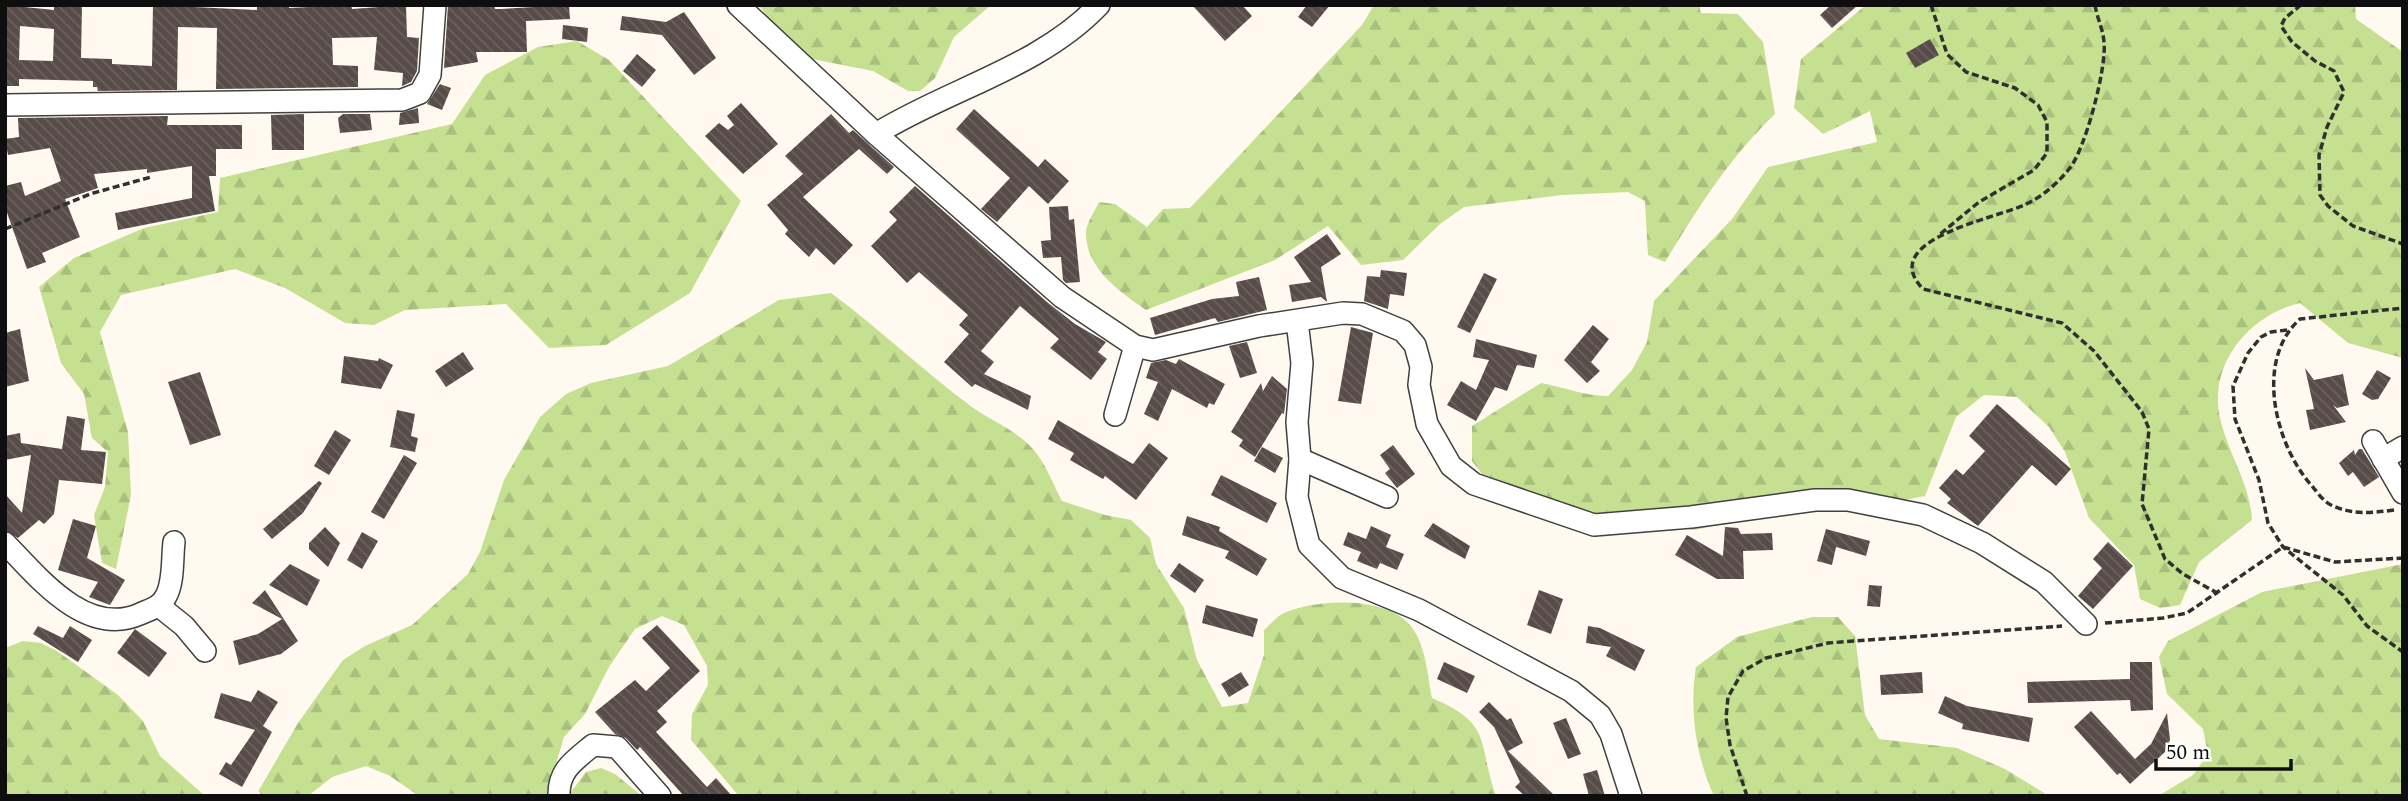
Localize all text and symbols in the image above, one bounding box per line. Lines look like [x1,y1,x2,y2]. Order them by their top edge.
scale bar [2156,728,2291,772]
text: 50 m [2166,737,2210,769]

